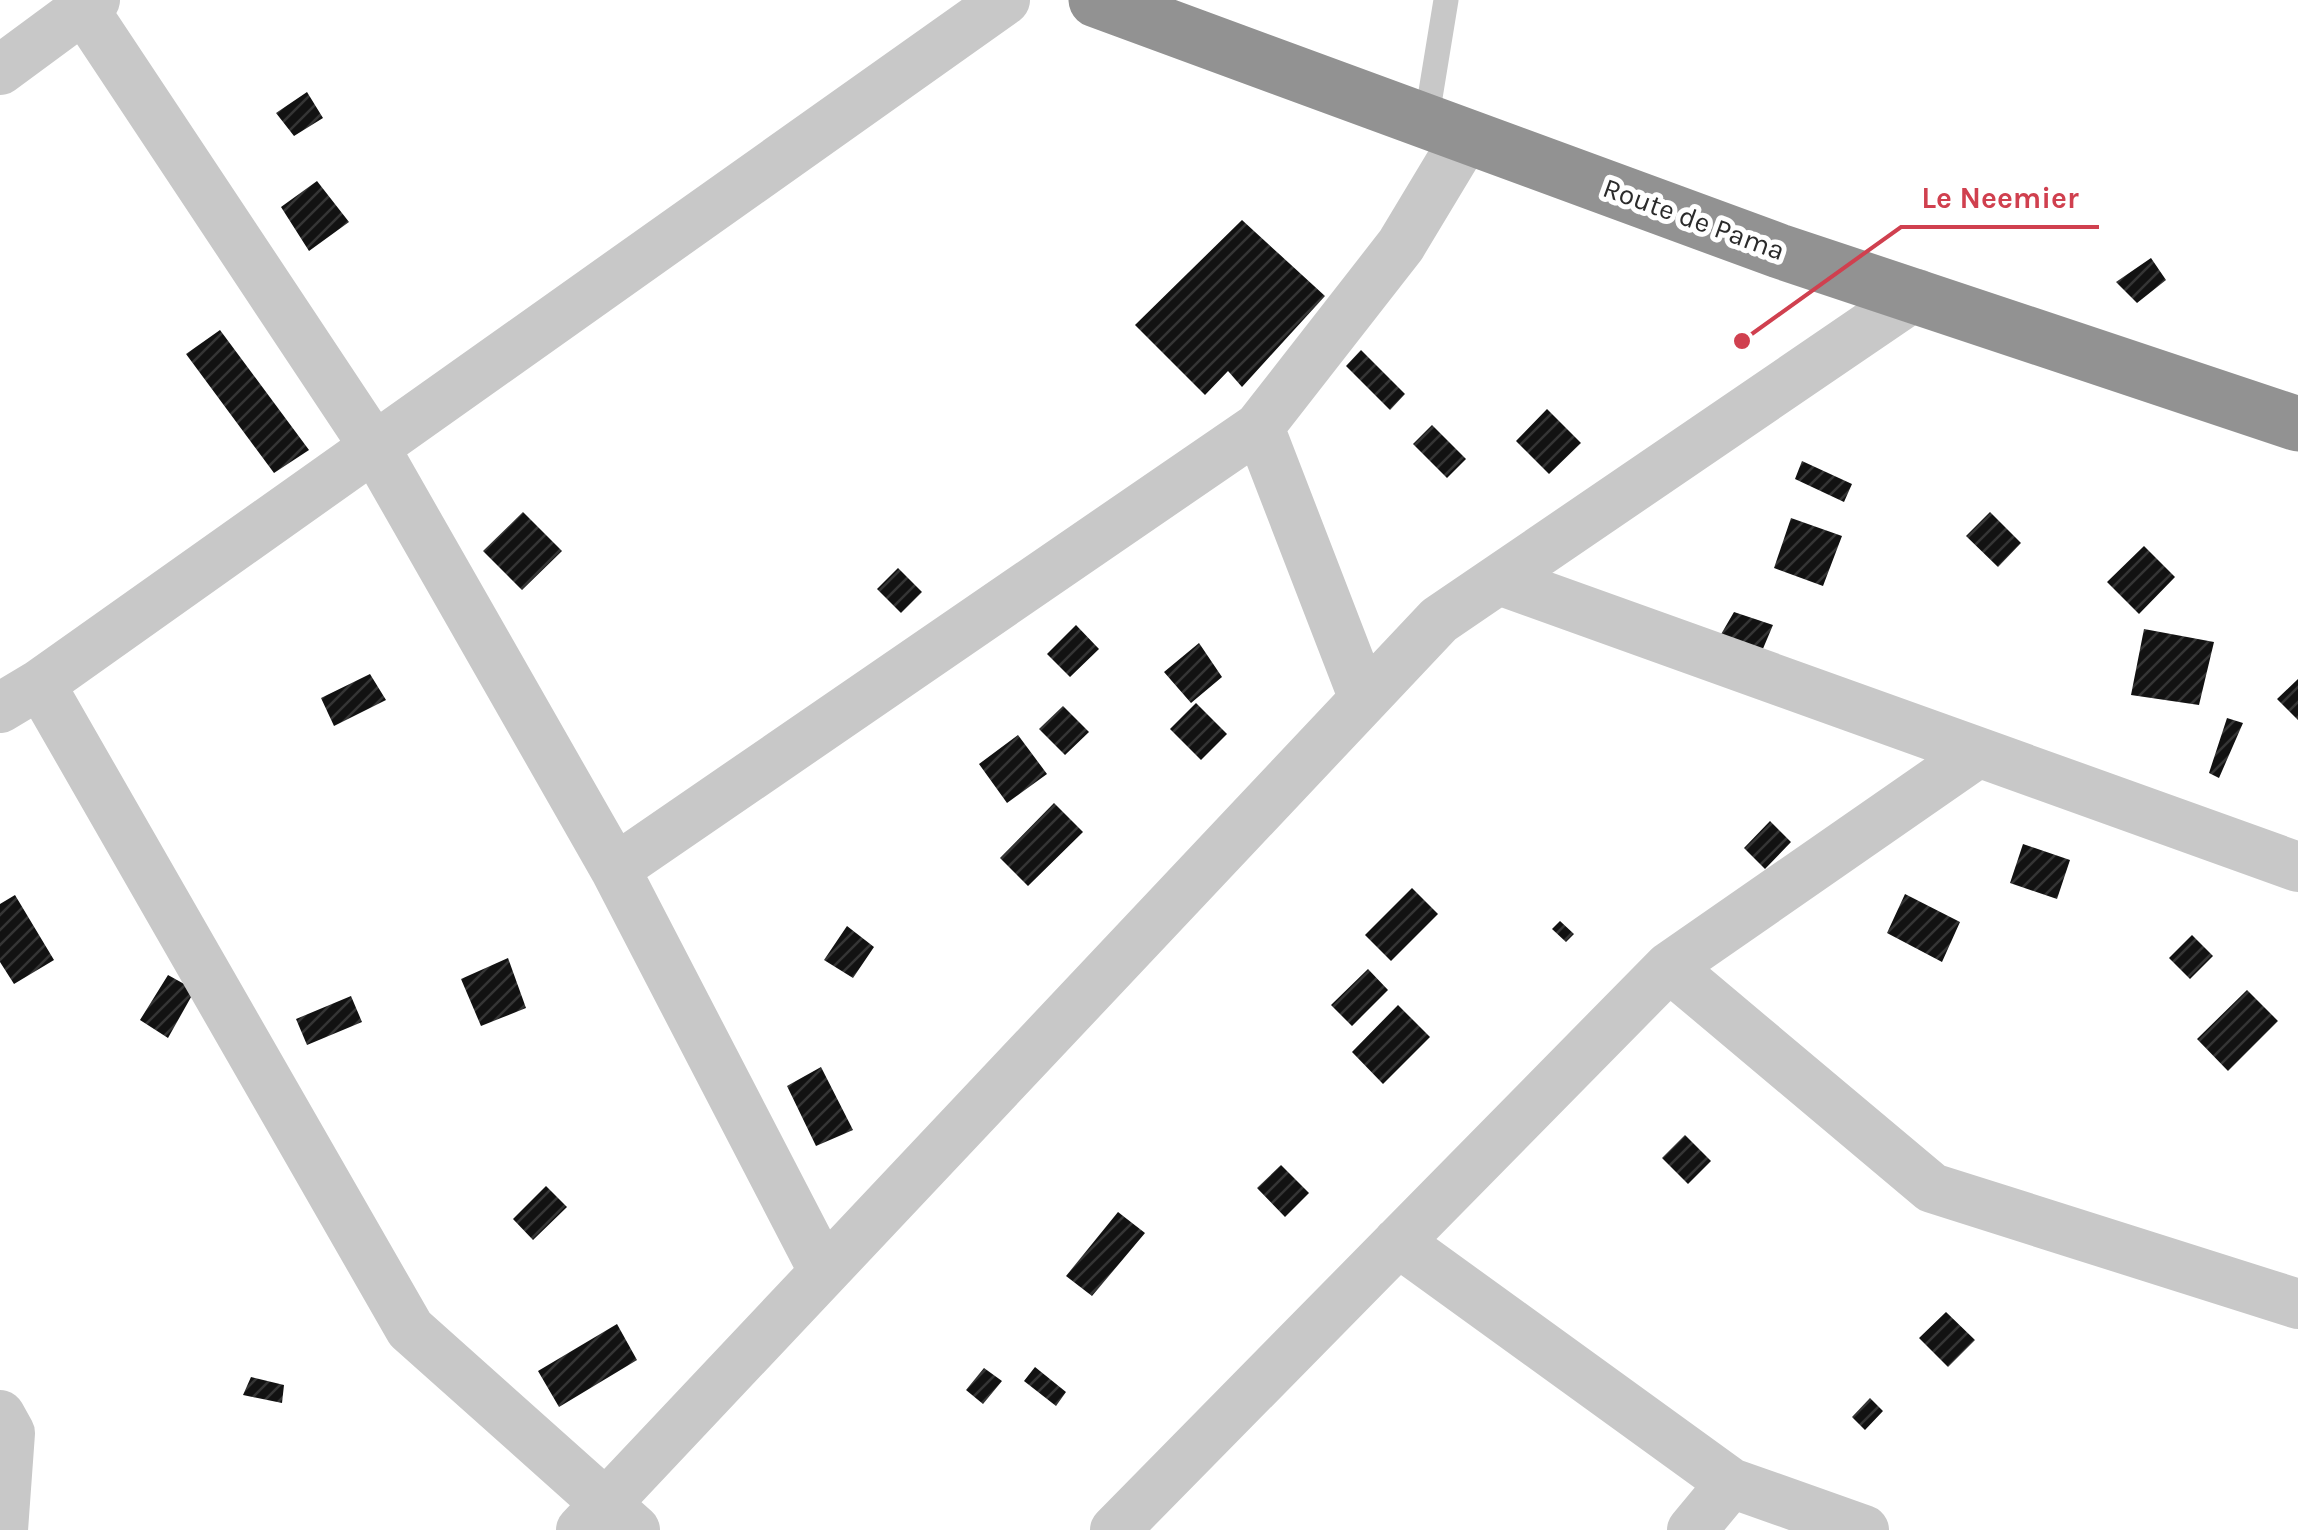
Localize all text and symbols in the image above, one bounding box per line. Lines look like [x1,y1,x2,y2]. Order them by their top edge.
callout: Le Neemier [1901,167,2099,227]
street label: Route de Pama [1599,171,1789,267]
text: Le Neemier [1921,180,2079,216]

